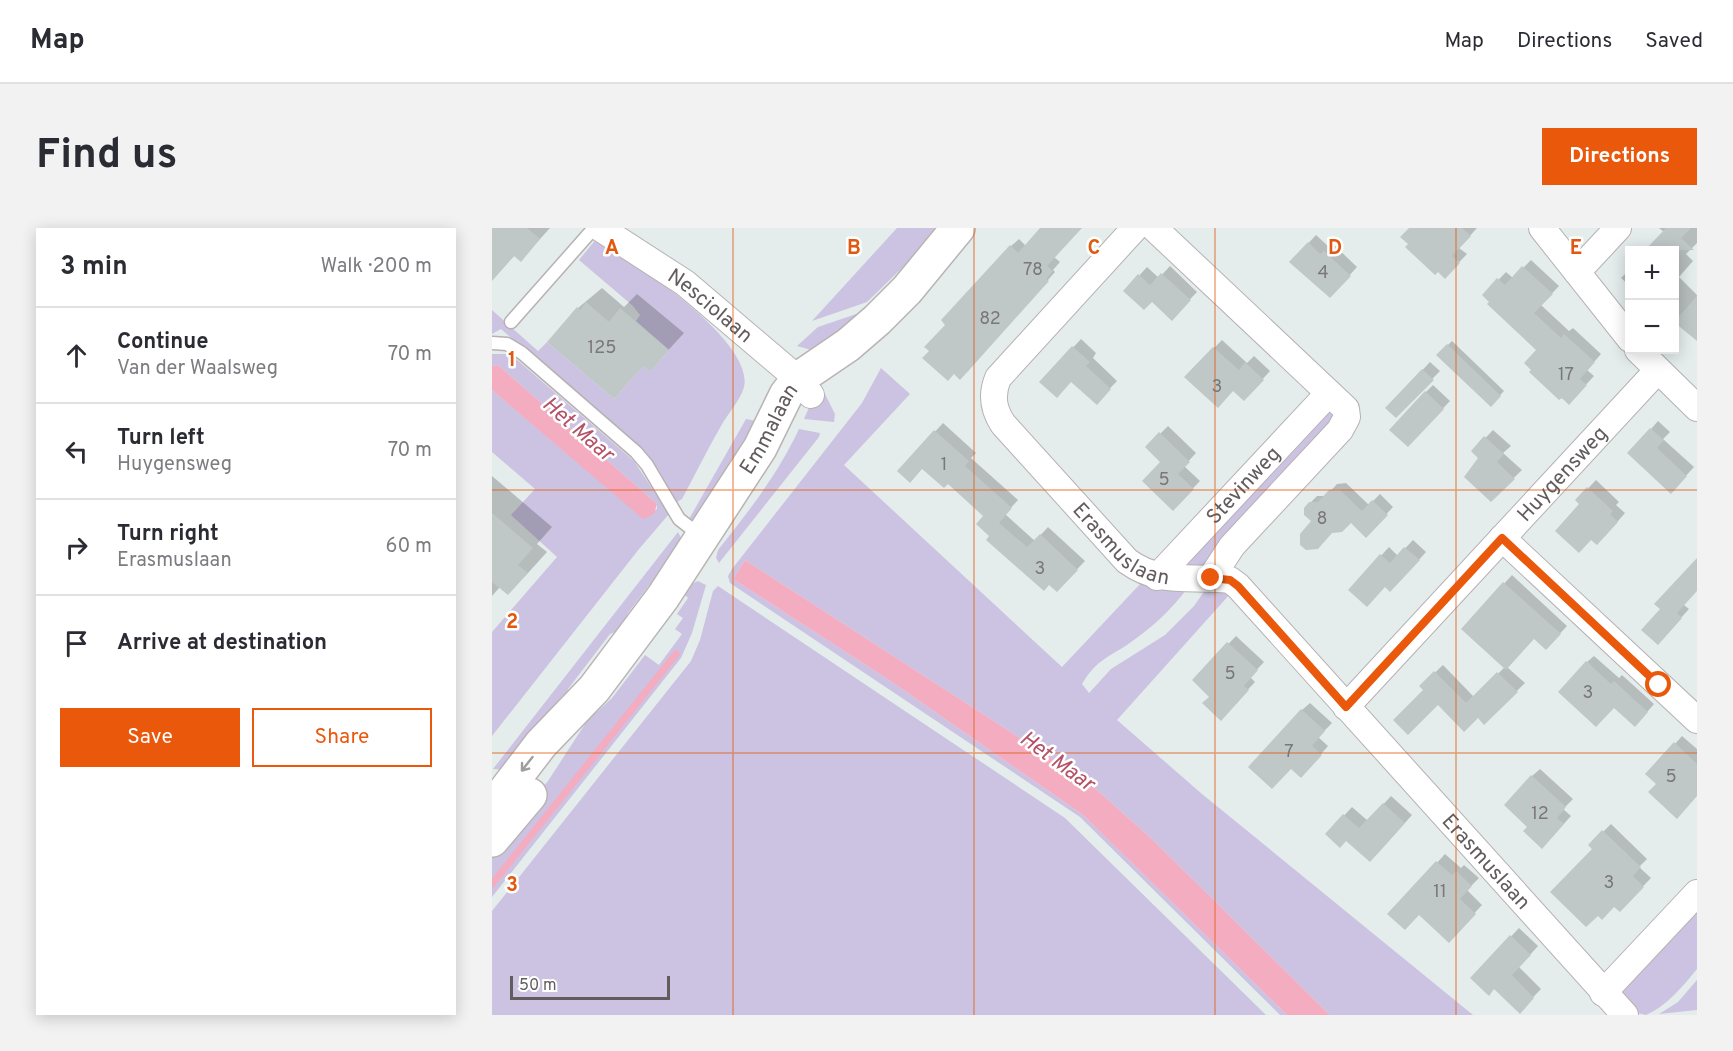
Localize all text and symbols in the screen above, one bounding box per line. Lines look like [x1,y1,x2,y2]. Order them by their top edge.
text: Map [30,23,85,59]
text: Map [1444,28,1484,55]
text: Directions [1517,28,1612,55]
text: Saved [1645,28,1703,55]
button: Directions [1542,128,1697,185]
text: Find us [36,130,177,183]
text: A [605,236,619,262]
text: B [847,236,861,262]
text: C [1088,236,1100,262]
text: D [1328,236,1342,262]
text: E [1570,236,1582,262]
map controls [1625,246,1679,354]
button: + [1625,246,1679,300]
text: 3 min [60,251,128,284]
text: Walk · 200 m [321,254,432,280]
house number: 78 [1023,259,1043,282]
house number: 4 [1317,262,1329,285]
street label: Nesciolaan [662,263,758,350]
button: − [1625,300,1679,354]
house number: 82 [979,308,1001,331]
text: Continue [117,329,208,356]
house number: 125 [588,337,616,360]
icon: ahead [60,339,93,372]
text: 70 m [388,342,432,368]
text: 1 [508,348,516,374]
text: Van der Waalsweg [117,356,278,382]
house number: 17 [1558,364,1574,387]
house number: 3 [1212,376,1222,399]
street label: Emmalaan [734,378,805,480]
water label: Het Maar [536,391,620,469]
street label: Huygensweg [1512,421,1614,528]
text: Turn left [117,425,205,452]
icon: left [60,435,93,468]
text: 70 m [388,438,432,464]
street label: Stevinweg [1201,441,1287,531]
text: Huygensweg [117,452,232,478]
house number: 1 [941,454,947,477]
house number: 5 [1158,469,1170,492]
street label: Erasmuslaan [1066,498,1171,592]
house number: 8 [1317,508,1328,531]
text: Turn right [117,521,219,548]
icon: right [60,531,93,564]
text: 60 m [386,534,432,560]
text: Erasmuslaan [117,548,232,574]
house number: 3 [1035,558,1045,581]
route end [1197,564,1223,590]
text: 2 [506,610,518,636]
icon: arrive [60,627,93,660]
text: Arrive at destination [117,630,327,657]
house number: 5 [1224,663,1236,686]
route start [1645,671,1671,697]
house number: 3 [1583,682,1593,705]
button: Save [60,708,240,767]
button: Share [252,708,432,767]
water label: Het Maar [1014,726,1101,799]
house number: 7 [1284,741,1294,764]
one-way arrow [520,755,533,771]
house number: 5 [1665,766,1677,789]
house number: 12 [1531,803,1549,826]
street label: Erasmuslaan [1435,809,1536,916]
house number: 3 [1604,872,1614,895]
text: 3 [506,873,518,899]
house number: 11 [1433,881,1447,904]
scale bar [510,973,670,1000]
text: 50 m [519,976,557,996]

